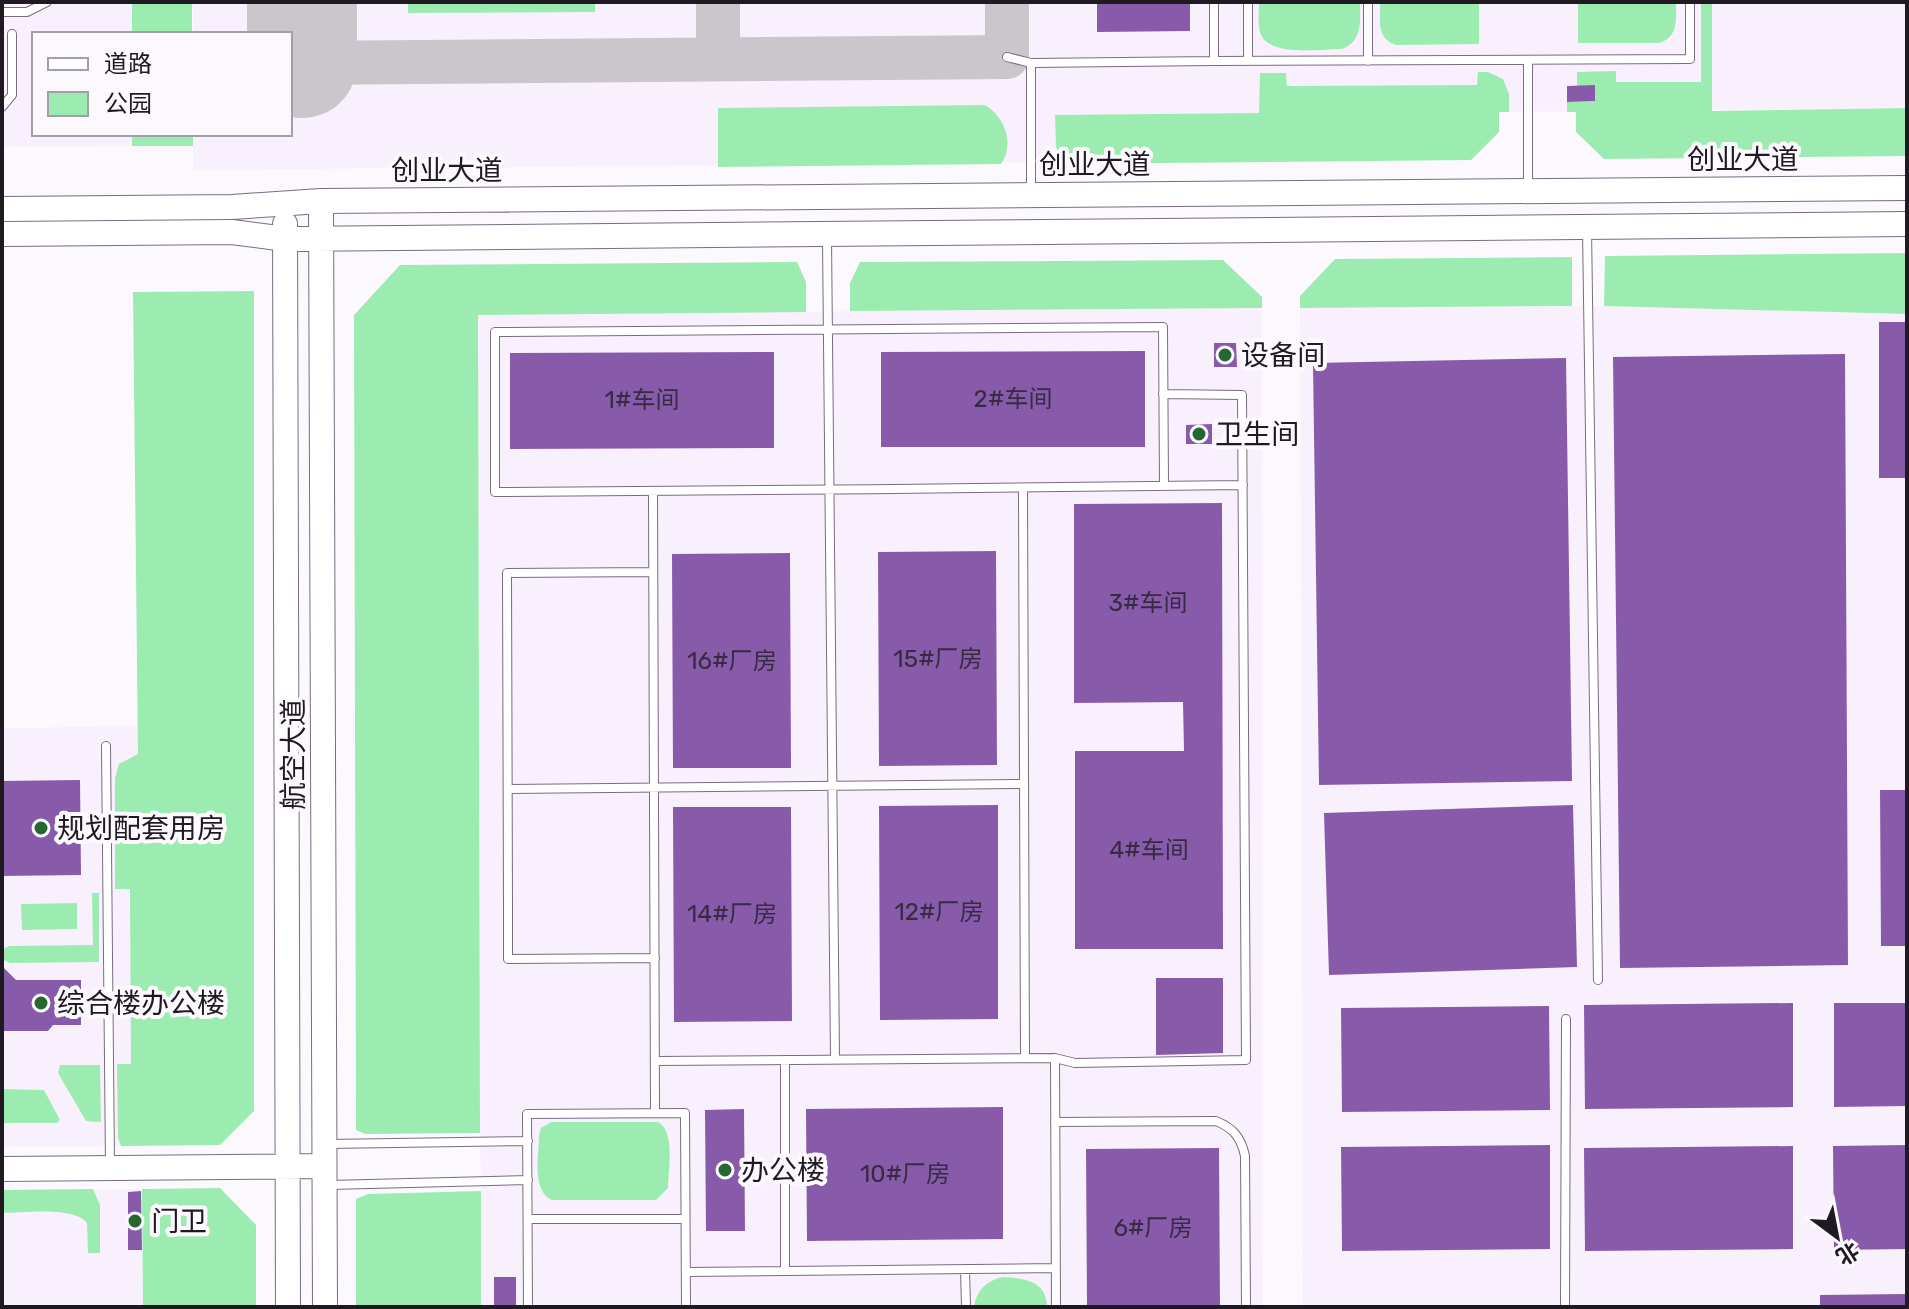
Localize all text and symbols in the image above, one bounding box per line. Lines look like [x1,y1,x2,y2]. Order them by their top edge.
legend [32,32,292,136]
text: 道路 [104,50,152,78]
text: 公园 [104,90,152,118]
street label: 创业大道 [1687,143,1799,176]
street label: 创业大道 [1039,148,1151,181]
street label: 创业大道 [391,154,503,187]
place label: 设备间 [1241,339,1325,372]
marker: 设备间 [1216,346,1234,364]
house number: 2#车间 [974,385,1052,413]
house number: 1#车间 [605,386,680,414]
place label: 卫生间 [1215,418,1299,451]
marker: 卫生间 [1190,425,1208,443]
house number: 3#车间 [1108,589,1188,617]
house number: 15#厂房 [893,645,983,673]
house number: 16#厂房 [687,647,777,675]
street label: 航空大道 [277,698,310,810]
place label: 规划配套用房 [57,812,225,845]
marker: 规划配套用房 [32,819,50,837]
house number: 4#车间 [1109,836,1189,864]
house number: 12#厂房 [894,898,984,926]
house number: 14#厂房 [687,900,777,928]
place label: 综合楼办公楼 [57,987,225,1020]
marker: 综合楼办公楼 [32,994,50,1012]
place label: 办公楼 [741,1154,825,1187]
house number: 10#厂房 [860,1160,950,1188]
marker: 办公楼 [716,1161,734,1179]
north arrow [1797,1197,1877,1277]
place label: 门卫 [151,1205,207,1238]
marker: 门卫 [126,1212,144,1230]
house number: 6#厂房 [1113,1214,1193,1242]
text: 北 [1831,1236,1864,1271]

